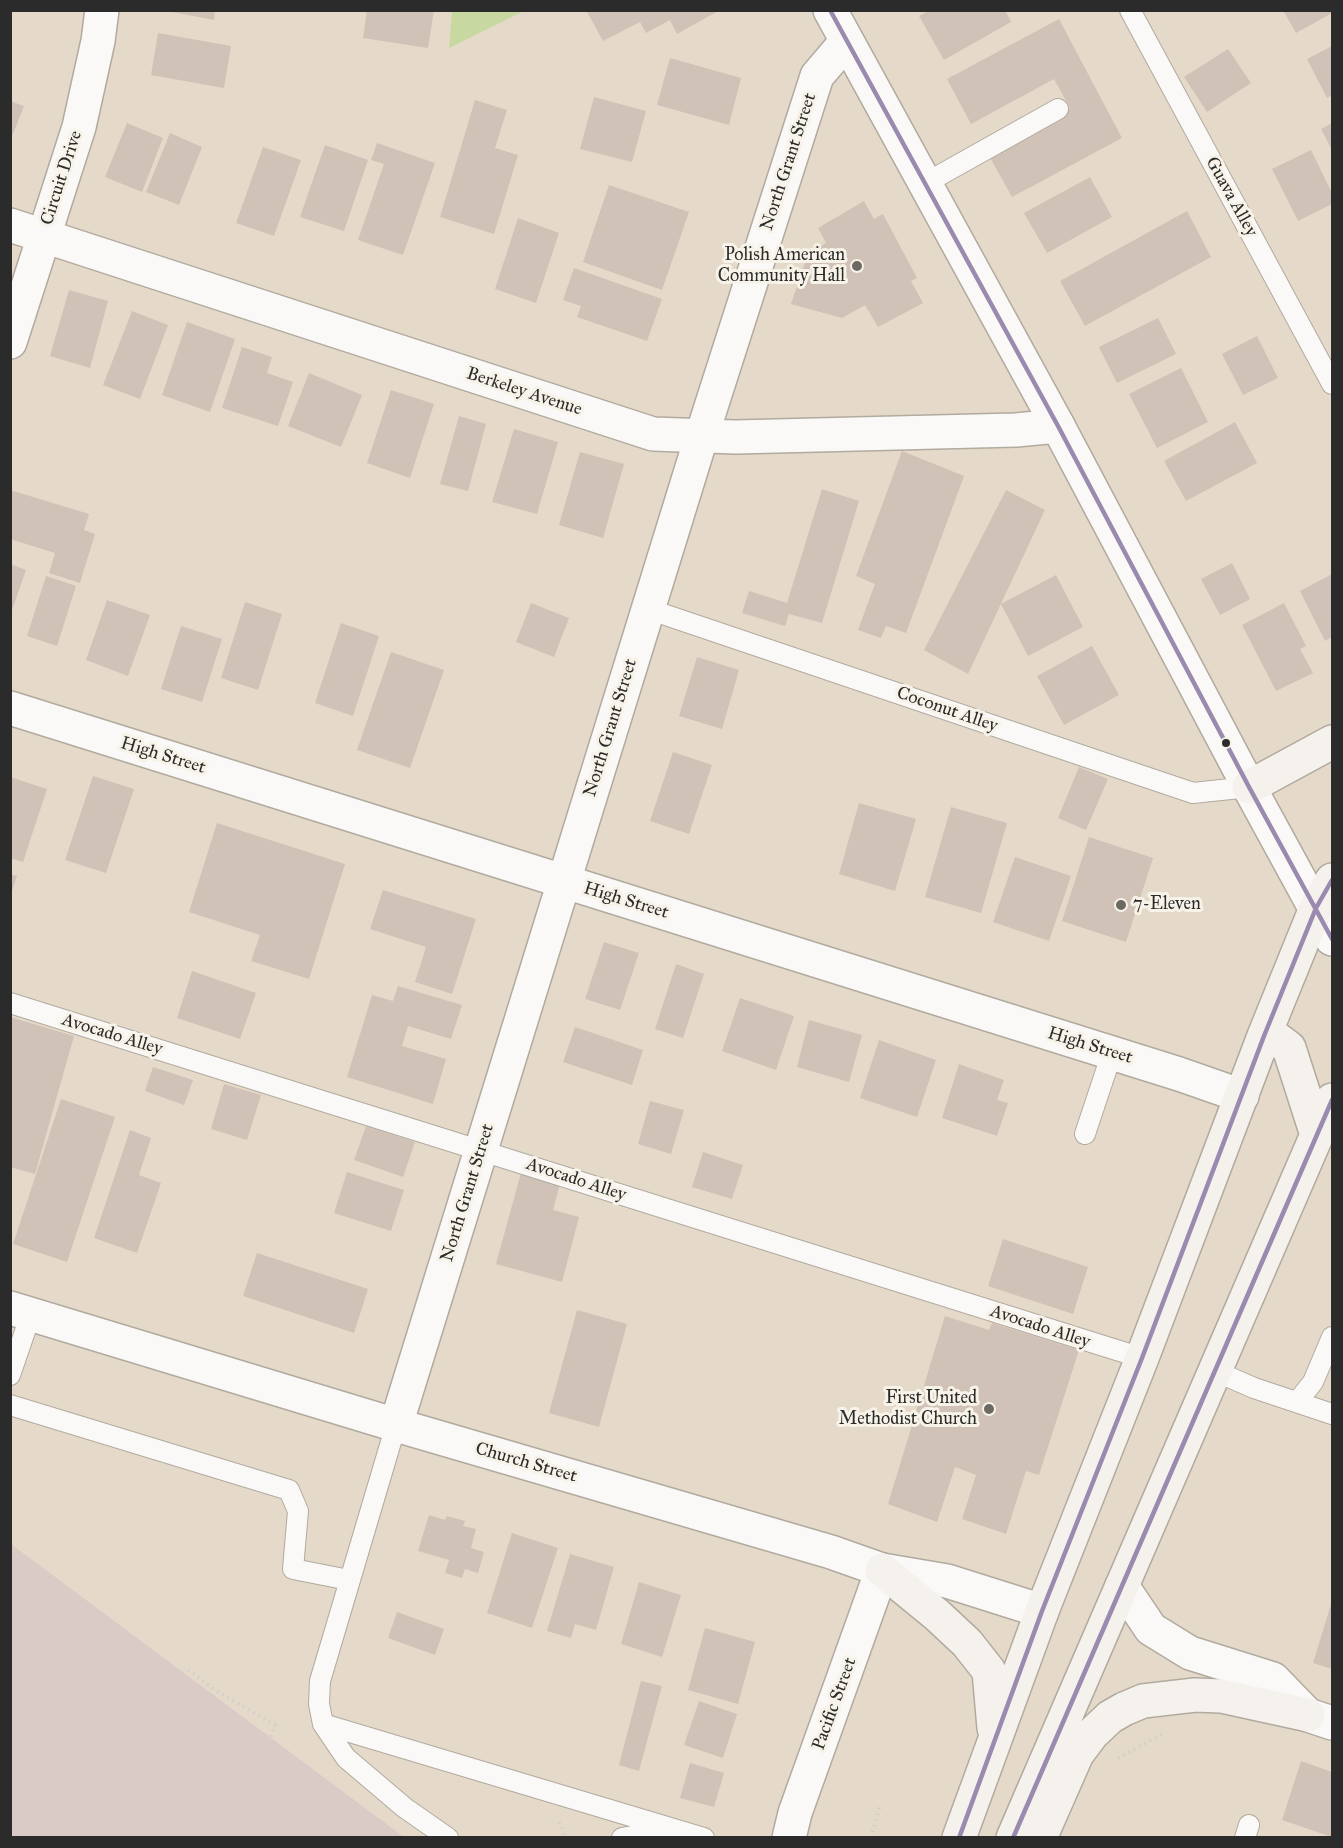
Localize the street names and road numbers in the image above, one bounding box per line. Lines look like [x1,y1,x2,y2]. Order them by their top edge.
street label: North Grant Street [757,91,821,233]
street label: Circuit Drive [37,128,87,228]
street label: Guava Alley [1200,153,1262,241]
street label: Berkeley Avenue [463,363,585,421]
street label: North Grant Street [580,656,642,800]
street label: Coconut Alley [894,683,1000,737]
street label: High Street [118,733,208,779]
street label: High Street [581,878,671,924]
street label: Avocado Alley [59,1009,165,1061]
street label: High Street [1045,1023,1135,1069]
street label: North Grant Street [437,1121,499,1265]
street label: Avocado Alley [523,1154,629,1206]
street label: Avocado Alley [987,1301,1093,1353]
street label: Church Street [473,1438,579,1488]
street label: Pacific Street [808,1655,862,1753]

